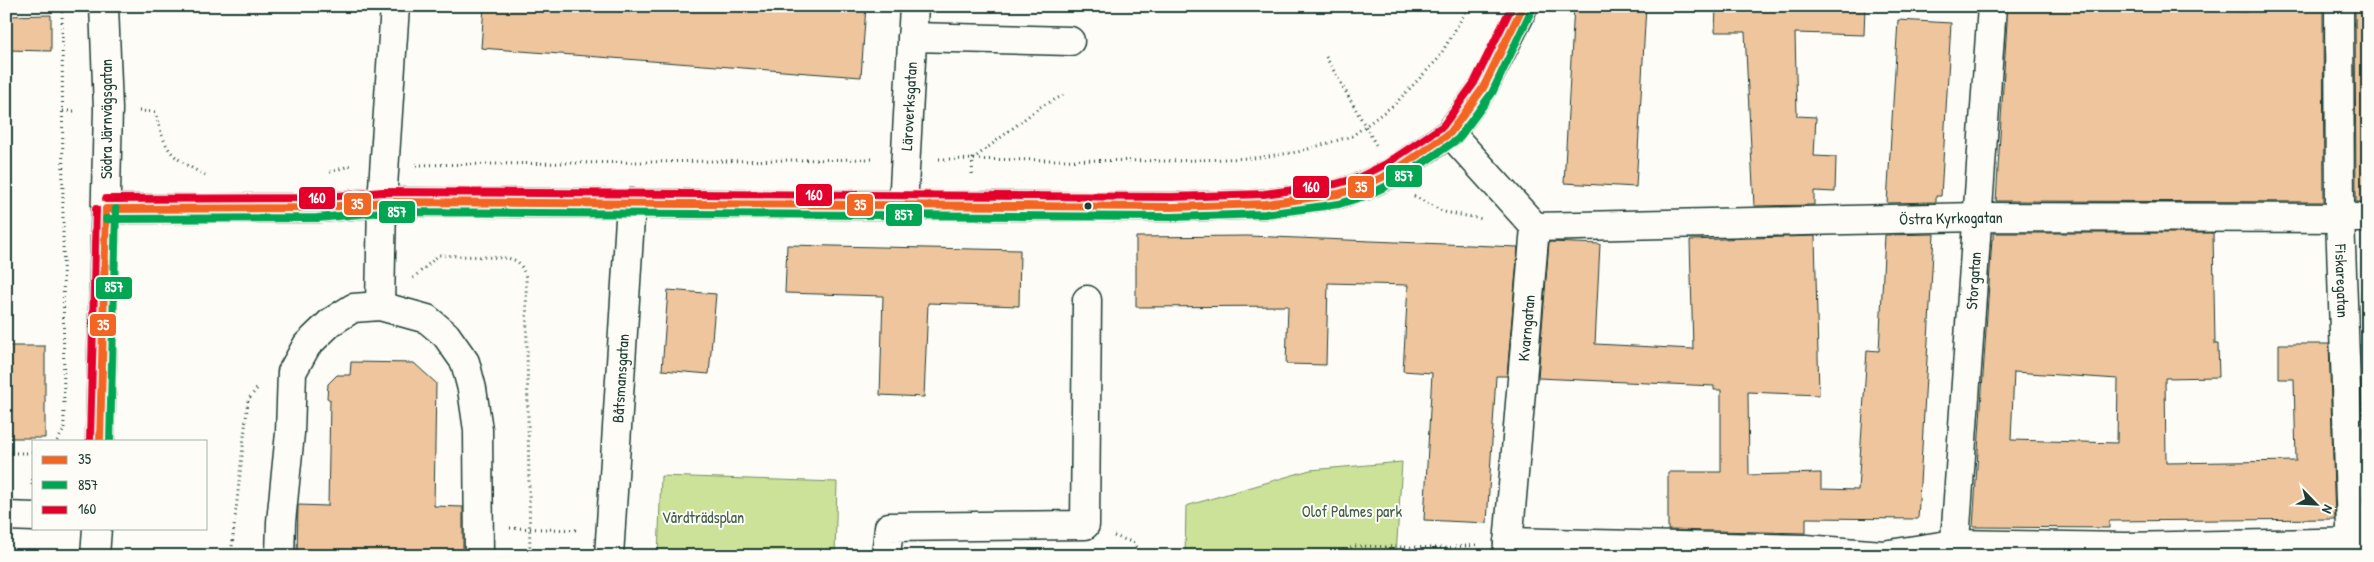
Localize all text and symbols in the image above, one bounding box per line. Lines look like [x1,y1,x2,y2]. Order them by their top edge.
street label: Södra Järnvägsgatan [95,59,117,179]
street label: Läroverksgatan [895,61,922,151]
line badge: 857 [1385,164,1423,188]
text: 857 [1395,166,1414,185]
line badge: 160 [1292,175,1330,199]
line badge: 35 [1347,175,1375,199]
text: 160 [1303,177,1320,196]
text: 35 [1355,177,1367,196]
line badge: 160 [795,183,833,207]
text: 160 [806,185,823,204]
line badge: 160 [298,186,336,210]
text: 160 [309,188,326,207]
line badge: 35 [343,192,372,216]
line badge: 35 [846,193,874,217]
text: 35 [351,194,363,213]
text: 35 [854,195,866,214]
line badge: 857 [378,200,416,224]
unlabelled marker [1083,201,1093,211]
text: 857 [388,202,407,221]
line badge: 857 [885,203,923,227]
text: 857 [895,205,914,224]
street label: Östra Kyrkogatan [1899,206,2003,230]
street label: Fiskaregatan [2330,243,2355,318]
street label: Storgatan [1960,251,1986,310]
line badge: 857 [95,276,133,300]
text: 857 [105,277,124,296]
street label: Kvarngatan [1512,294,1540,362]
line badge: 35 [89,313,117,337]
text: 35 [97,315,109,334]
street label: Båtsmansgatan [606,333,634,423]
legend [32,440,208,530]
text: 35 [78,448,92,469]
text: 857 [78,474,98,495]
north arrow [2292,480,2342,530]
text: 160 [78,498,96,519]
park label: Olof Palmes park [1302,500,1402,522]
text: N [2318,502,2339,517]
park label: Vårdträdsplan [662,506,744,528]

